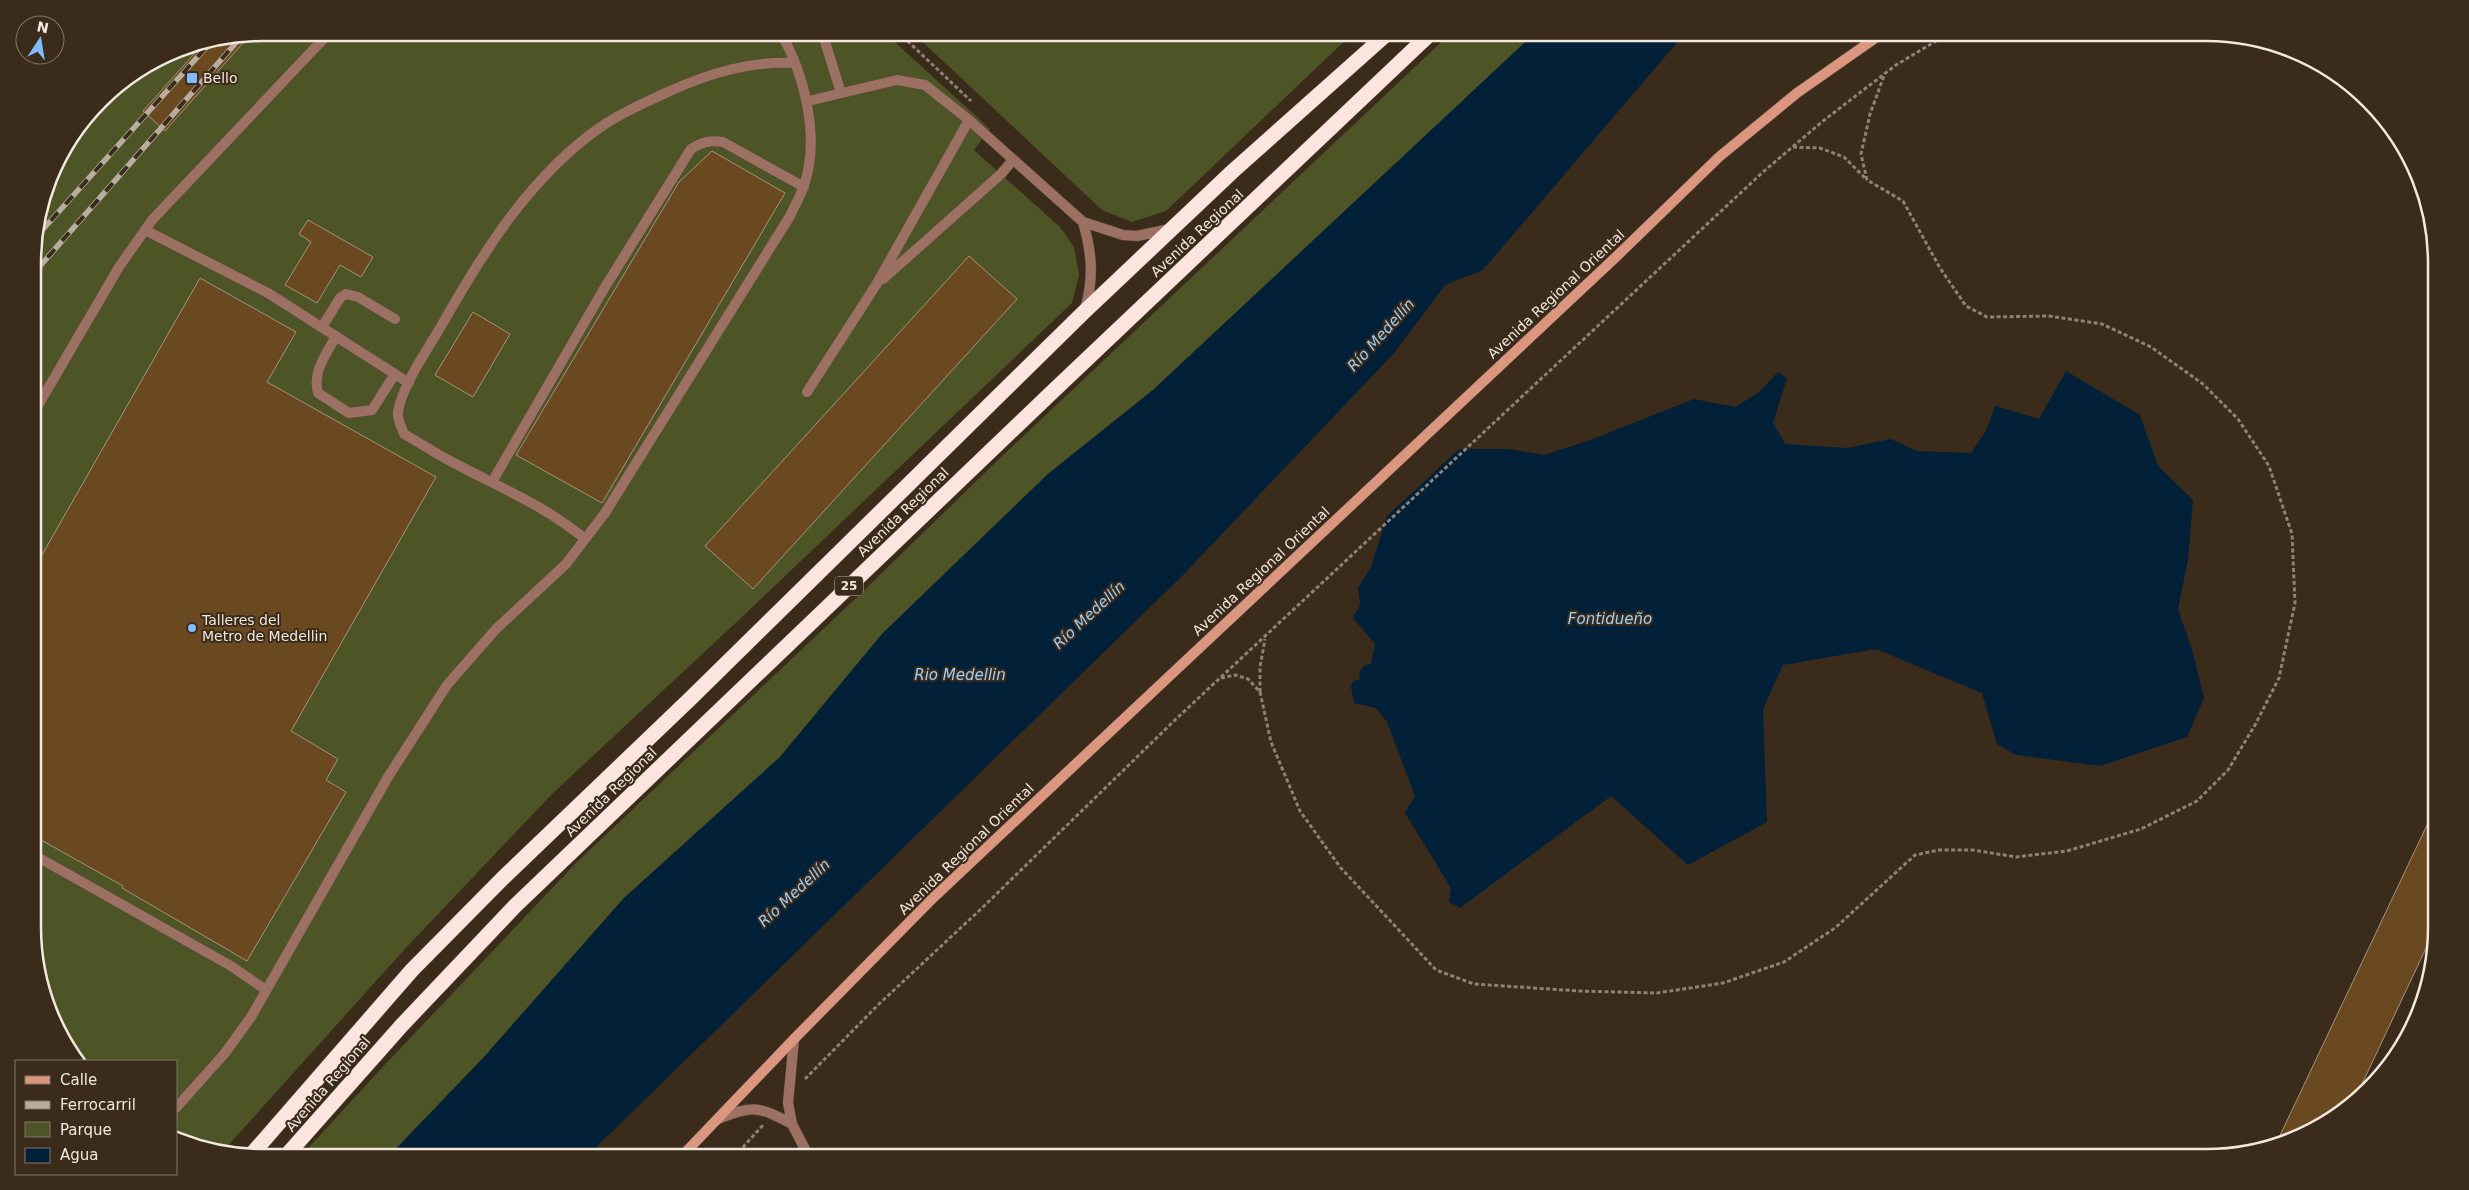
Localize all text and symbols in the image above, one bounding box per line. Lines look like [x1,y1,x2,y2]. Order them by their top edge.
north arrow [15,15,65,65]
text: N [35,18,50,36]
place label: Bello [203,70,238,86]
marker: Bello [185,71,199,85]
street label: Avenida Regional [1147,186,1247,280]
street label: Avenida Regional Oriental [1484,226,1628,362]
water label: Río Medellín [1344,295,1418,375]
street label: Avenida Regional [854,464,952,560]
street label: Avenida Regional Oriental [1189,503,1333,639]
road number: 25 [835,576,863,596]
water label: Río Medellín [1049,577,1129,653]
water label: Fontidueño [1568,610,1652,628]
place label: Talleres del Metro de Medellin [201,612,327,644]
marker: Talleres del Metro de Medellin [186,622,198,634]
water label: Rio Medellin [914,666,1006,684]
street label: Avenida Regional [562,744,660,840]
street label: Avenida Regional Oriental [895,780,1037,918]
water label: Río Medellín [754,855,834,931]
street label: Avenida Regional [282,1033,374,1135]
legend [15,1060,178,1175]
text: Calle [60,1071,97,1089]
text: Ferrocarril [60,1096,136,1114]
text: Parque [60,1121,112,1139]
text: Agua [60,1146,98,1164]

